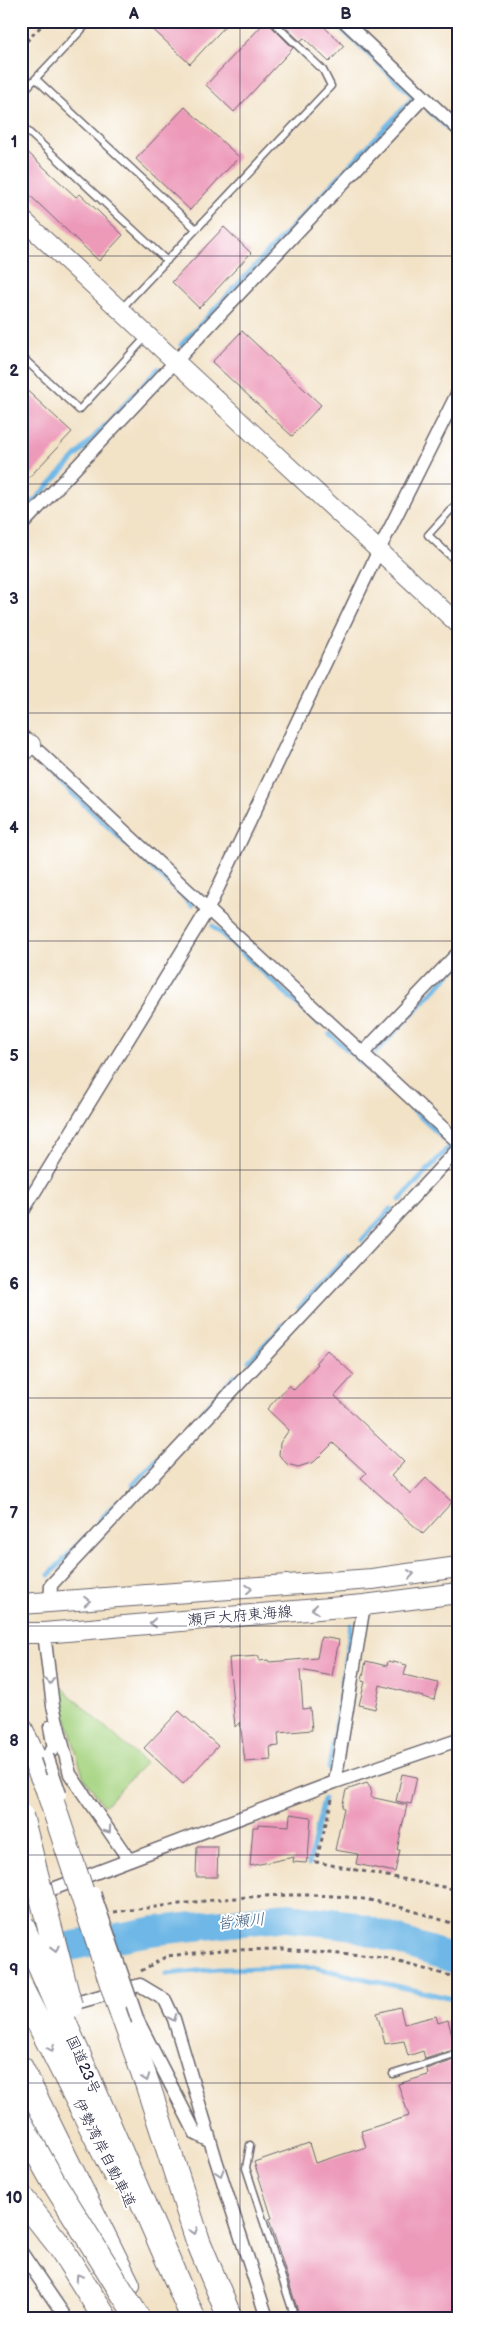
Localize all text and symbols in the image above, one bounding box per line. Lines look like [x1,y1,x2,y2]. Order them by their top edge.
text: A [128,5,139,24]
text: B [340,5,352,24]
text: 1 [11,133,17,152]
text: 2 [9,362,19,381]
text: 3 [9,590,19,609]
text: 4 [9,819,19,838]
text: 5 [9,1047,19,1066]
text: 6 [9,1275,19,1294]
text: 7 [10,1504,19,1523]
one-way arrow [407,1569,416,1579]
one-way arrow [246,1583,254,1594]
one-way arrow [84,1595,92,1606]
street label: 瀬戸大府東海線 [187,1602,293,1630]
one-way arrow [311,1604,319,1615]
one-way arrow [149,1618,157,1629]
one-way arrow [44,1678,55,1686]
text: 8 [9,1732,19,1751]
one-way arrow [102,1824,111,1834]
water label: 皆瀬川 [216,1910,266,1934]
one-way arrow [49,1944,59,1952]
text: 9 [9,1961,19,1980]
one-way arrow [167,2013,177,2022]
street label: 国道23号 [62,2032,104,2098]
one-way arrow [45,2042,55,2051]
one-way arrow [140,2073,150,2082]
street label: 伊勢湾岸自動車道 [68,2095,140,2211]
one-way arrow [214,2169,224,2177]
text: 10 [6,2189,22,2208]
one-way arrow [189,2226,199,2235]
one-way arrow [76,2273,85,2282]

